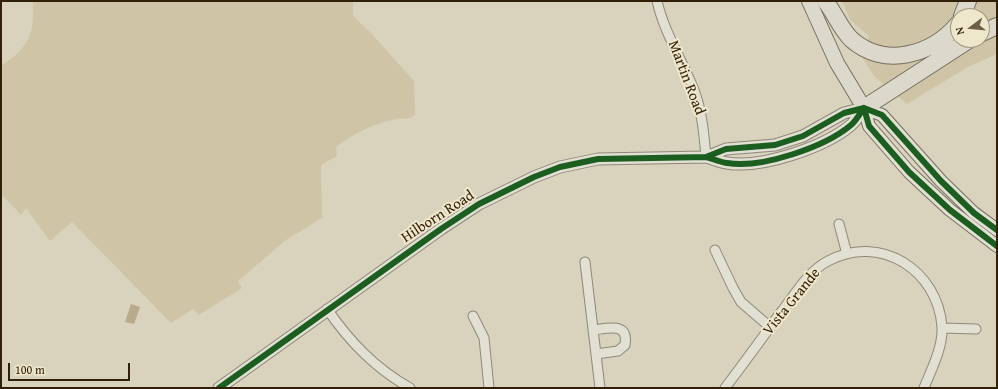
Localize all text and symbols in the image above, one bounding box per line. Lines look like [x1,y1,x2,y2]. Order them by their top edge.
north arrow [950,8,990,48]
text: N [951,25,968,37]
street label: Martin Road [664,38,708,118]
street label: Hilborn Road [398,187,478,247]
street label: Vista Grande [759,265,825,339]
scale bar [10,355,132,381]
text: 100 m [15,361,45,378]

